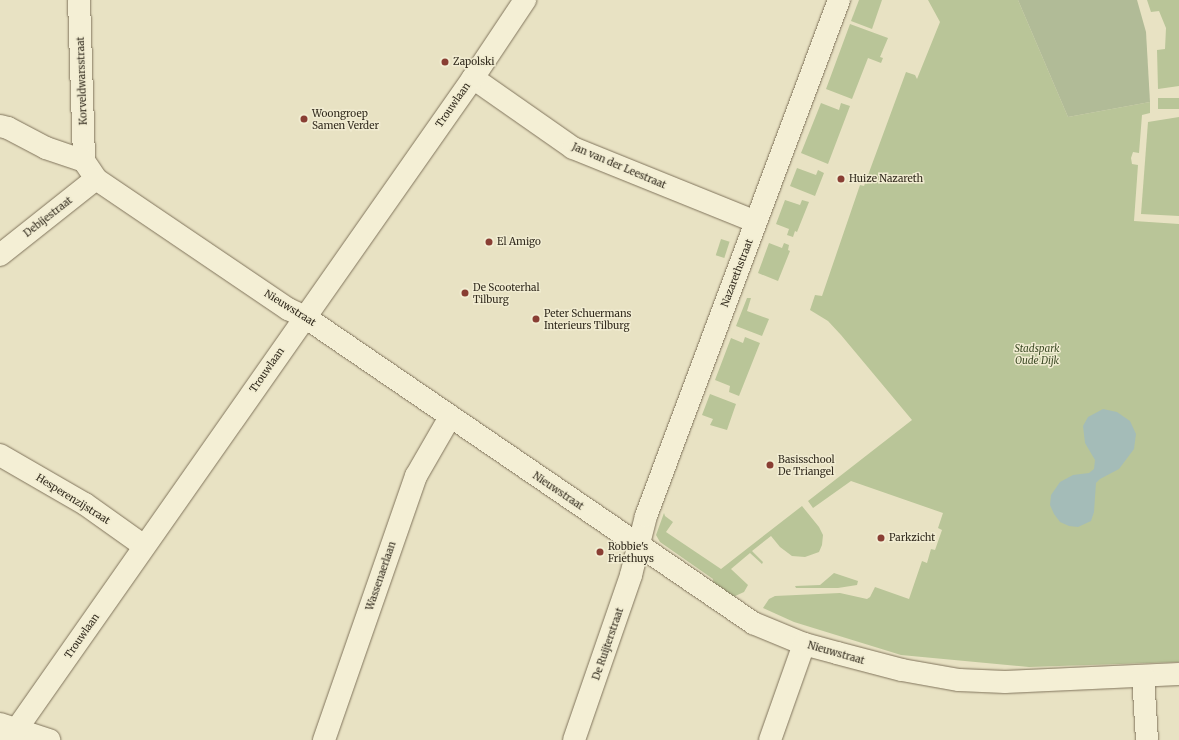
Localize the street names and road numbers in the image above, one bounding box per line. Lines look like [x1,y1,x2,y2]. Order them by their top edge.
street label: Korveldwarsstraat [74,37,90,125]
street label: Trouwlaan [433,80,473,130]
street label: Jan van der Leestraat [570,141,668,191]
street label: Debijestraat [21,194,75,240]
street label: Nazarethstraat [719,237,755,309]
street label: Nieuwstraat [262,287,318,329]
street label: Trouwlaan [247,345,287,395]
street label: Nieuwstraat [530,470,586,512]
street label: Hesperenzijstraat [34,471,112,527]
street label: Wassenaerlaan [364,540,398,612]
street label: De Ruijterstraat [590,606,626,682]
street label: Trouwlaan [62,611,102,661]
street label: Nieuwstraat [806,639,866,667]

